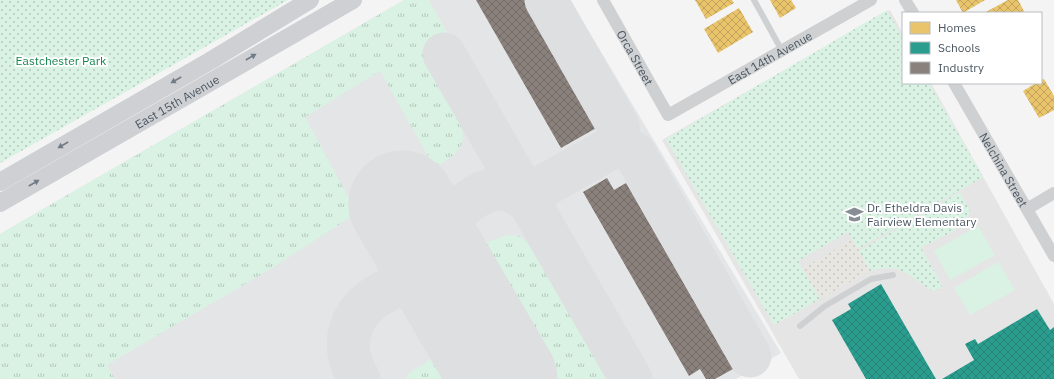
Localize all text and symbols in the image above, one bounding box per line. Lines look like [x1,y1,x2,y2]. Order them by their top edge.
legend [902,12,1042,84]
text: Homes [938,20,976,35]
street label: Orca Street [614,27,657,88]
street label: East 14th Avenue [725,27,815,87]
text: Schools [938,40,981,55]
park label: Eastchester Park [16,53,107,68]
one-way arrow [246,54,257,61]
text: Industry [938,60,984,75]
street label: East 15th Avenue [132,71,222,131]
one-way arrow [170,77,182,84]
street label: Nelchina Street [977,130,1031,209]
one-way arrow [58,142,69,149]
one-way arrow [28,180,40,187]
place label: Dr. Etheldra Davis Fairview Elementary [867,200,977,229]
school or university icon: Dr. Etheldra Davis Fairview Elementary [844,204,864,224]

